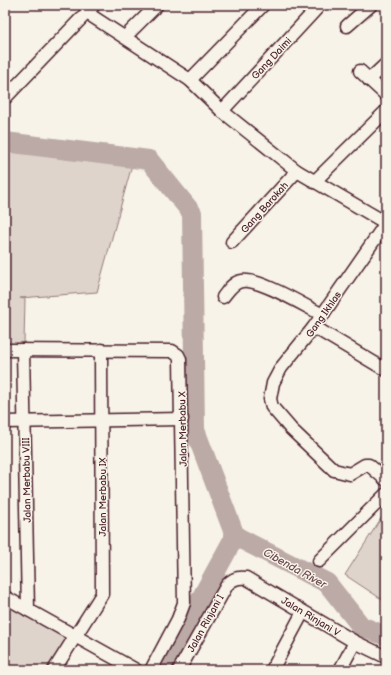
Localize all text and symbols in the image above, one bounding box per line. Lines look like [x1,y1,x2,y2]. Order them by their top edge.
street label: Gang Daimi [249,35,294,82]
street label: Gang Barokah [239,179,291,236]
street label: Gang Ikhlas [304,289,344,340]
street label: Jalan Merbabu X [176,391,190,467]
street label: Jalan Merbabu VIII [20,437,34,523]
street label: Jalan Merbabu IX [97,457,109,536]
water label: Cibenda River [261,546,329,592]
street label: Jalan Rinjani I [185,593,227,654]
street label: Jalan Rinjani V [279,595,343,640]

